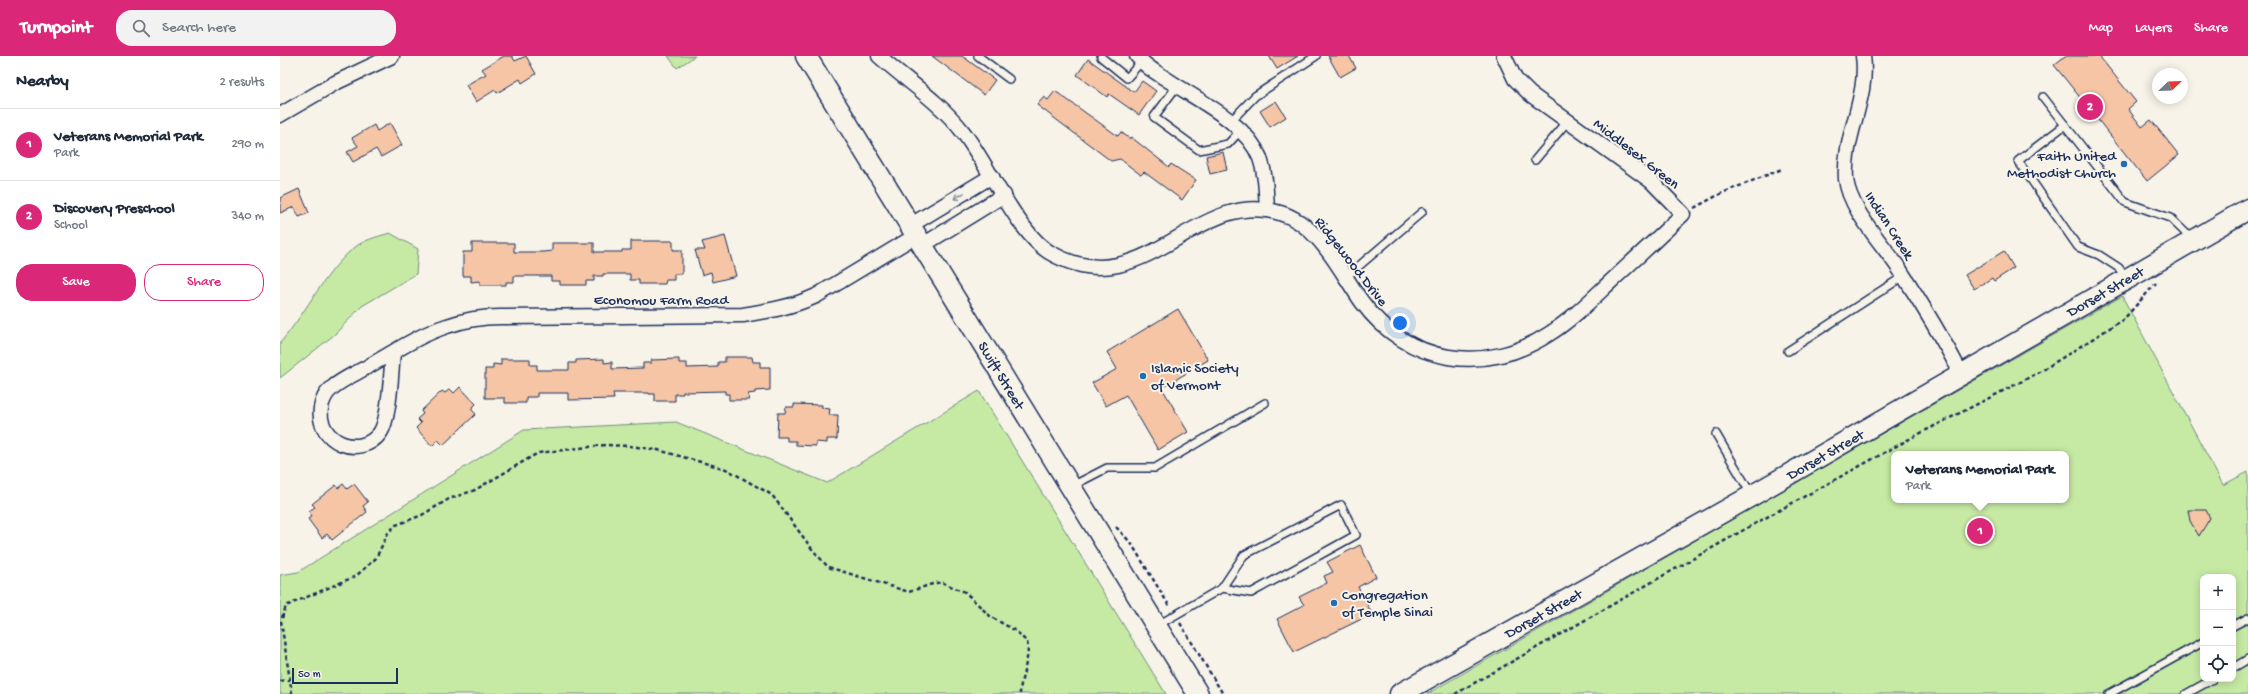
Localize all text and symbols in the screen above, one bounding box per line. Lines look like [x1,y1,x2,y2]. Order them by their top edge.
search box [116,10,396,46]
text: Turnpoint [20,17,92,40]
icon: search [130,17,152,39]
text: Search here [162,19,236,37]
text: Map [2089,20,2113,37]
text: Layers [2135,20,2172,37]
text: Share [2194,20,2228,37]
north arrow [2152,68,2188,104]
text: Nearby [16,72,69,92]
text: 2 results [219,75,264,90]
pin: 2 [2077,92,2103,122]
street label: Middlesex Green [1589,115,1682,194]
text: Veterans Memorial Park [54,128,203,146]
text: 1 [26,137,32,152]
text: 290 m [231,137,264,152]
text: Park [54,146,79,161]
place label: Faith United Methodist Church [2007,148,2117,183]
marker: Faith United Methodist Church [2119,159,2129,169]
street label: Indian Creek [1860,189,1918,265]
one-way arrow [954,192,965,200]
text: Discovery Preschool [54,200,175,218]
text: 2 [26,209,32,224]
text: 340 m [231,209,264,224]
street label: Ridgewood Drive [1310,214,1391,311]
text: School [54,218,88,233]
street label: Dorset Street [2063,263,2149,322]
button: Save [16,264,136,301]
button: Share [144,264,264,301]
street label: Economou Farm Road [594,292,729,310]
your location [1390,313,1410,333]
street label: Swift Street [973,339,1029,415]
place label: Islamic Society of Vermont [1151,360,1239,395]
marker: Islamic Society of Vermont [1138,371,1148,381]
street label: Dorset Street [1783,426,1869,485]
popup [1891,451,2069,503]
text: Veterans Memorial Park [1906,461,2054,479]
text: Park [1906,479,1930,494]
pin: 1 [1967,516,1993,546]
map controls [2200,574,2236,682]
button: + [2200,574,2236,610]
street label: Dorset Street [1501,585,1587,644]
place label: Congregation of Temple Sinai [1342,587,1433,622]
marker: Congregation of Temple Sinai [1329,598,1339,608]
button: − [2200,610,2236,646]
button: locate [2200,646,2236,682]
scale bar [292,666,398,685]
text: 50 m [298,669,320,681]

